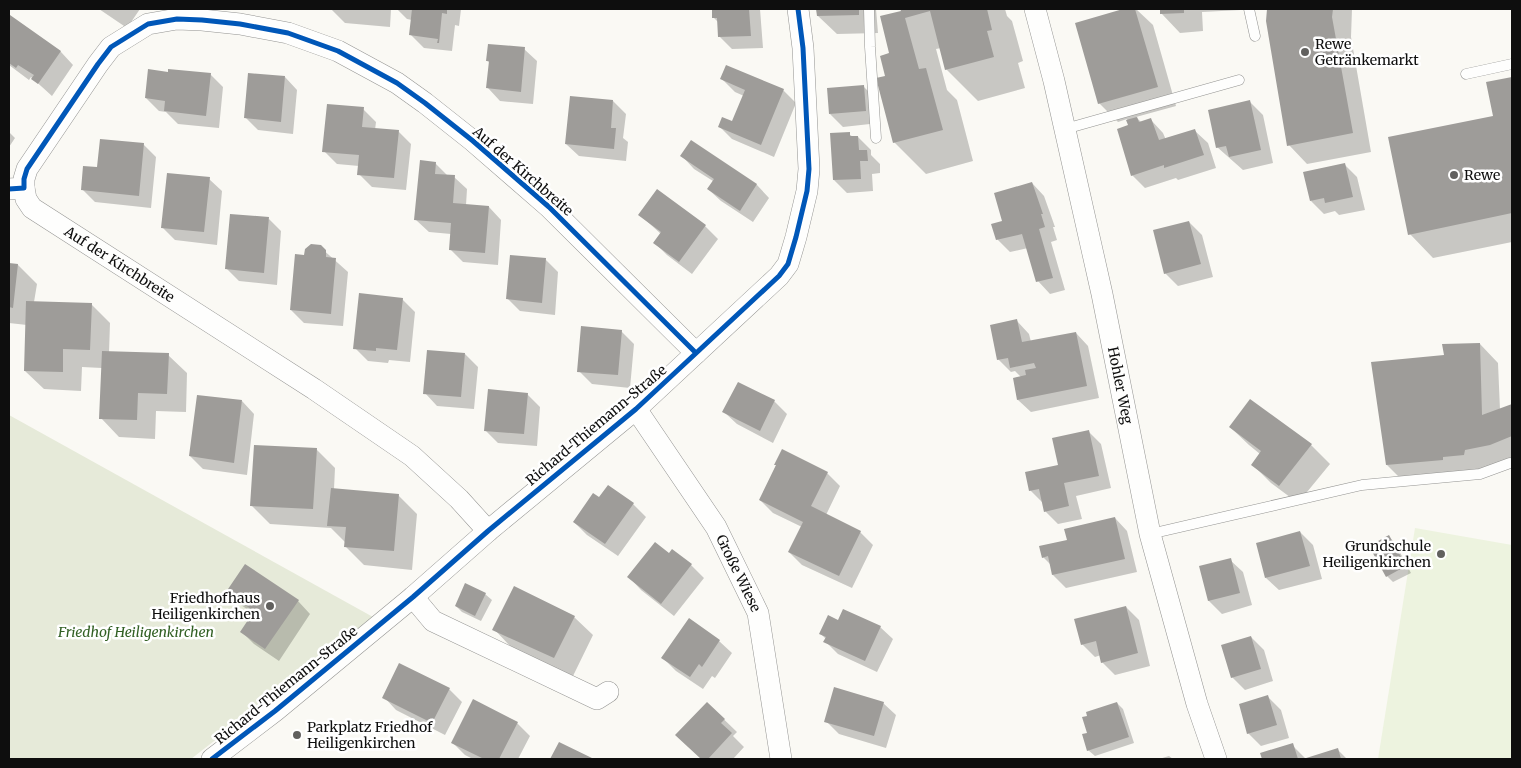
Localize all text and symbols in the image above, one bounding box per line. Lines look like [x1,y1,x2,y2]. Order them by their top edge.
place label: Rewe Getränkemarkt [1315,35,1419,69]
marker: Rewe Getränkemarkt [1299,46,1311,58]
street label: Auf der Kirchbreite [468,122,577,220]
place label: Rewe [1464,166,1500,184]
marker: Rewe [1448,169,1460,181]
street label: Auf der Kirchbreite [60,222,178,306]
street label: Hohler Weg [1104,345,1137,426]
street label: Richard-Thiemann-Straße [522,361,670,489]
street label: Große Wiese [712,532,765,615]
place label: Grundschule Heiligenkirchen [1322,537,1431,571]
marker: Grundschule Heiligenkirchen [1435,548,1447,560]
place label: Friedhofhaus Heiligenkirchen [151,589,260,623]
marker: Friedhofhaus Heiligenkirchen [264,600,276,612]
street label: Richard-Thiemann-Straße [211,622,361,748]
park label: Friedhof Heiligenkirchen [57,623,214,641]
place label: Parkplatz Friedhof Heiligenkirchen [307,718,433,752]
marker: Parkplatz Friedhof Heiligenkirchen [291,729,303,741]

